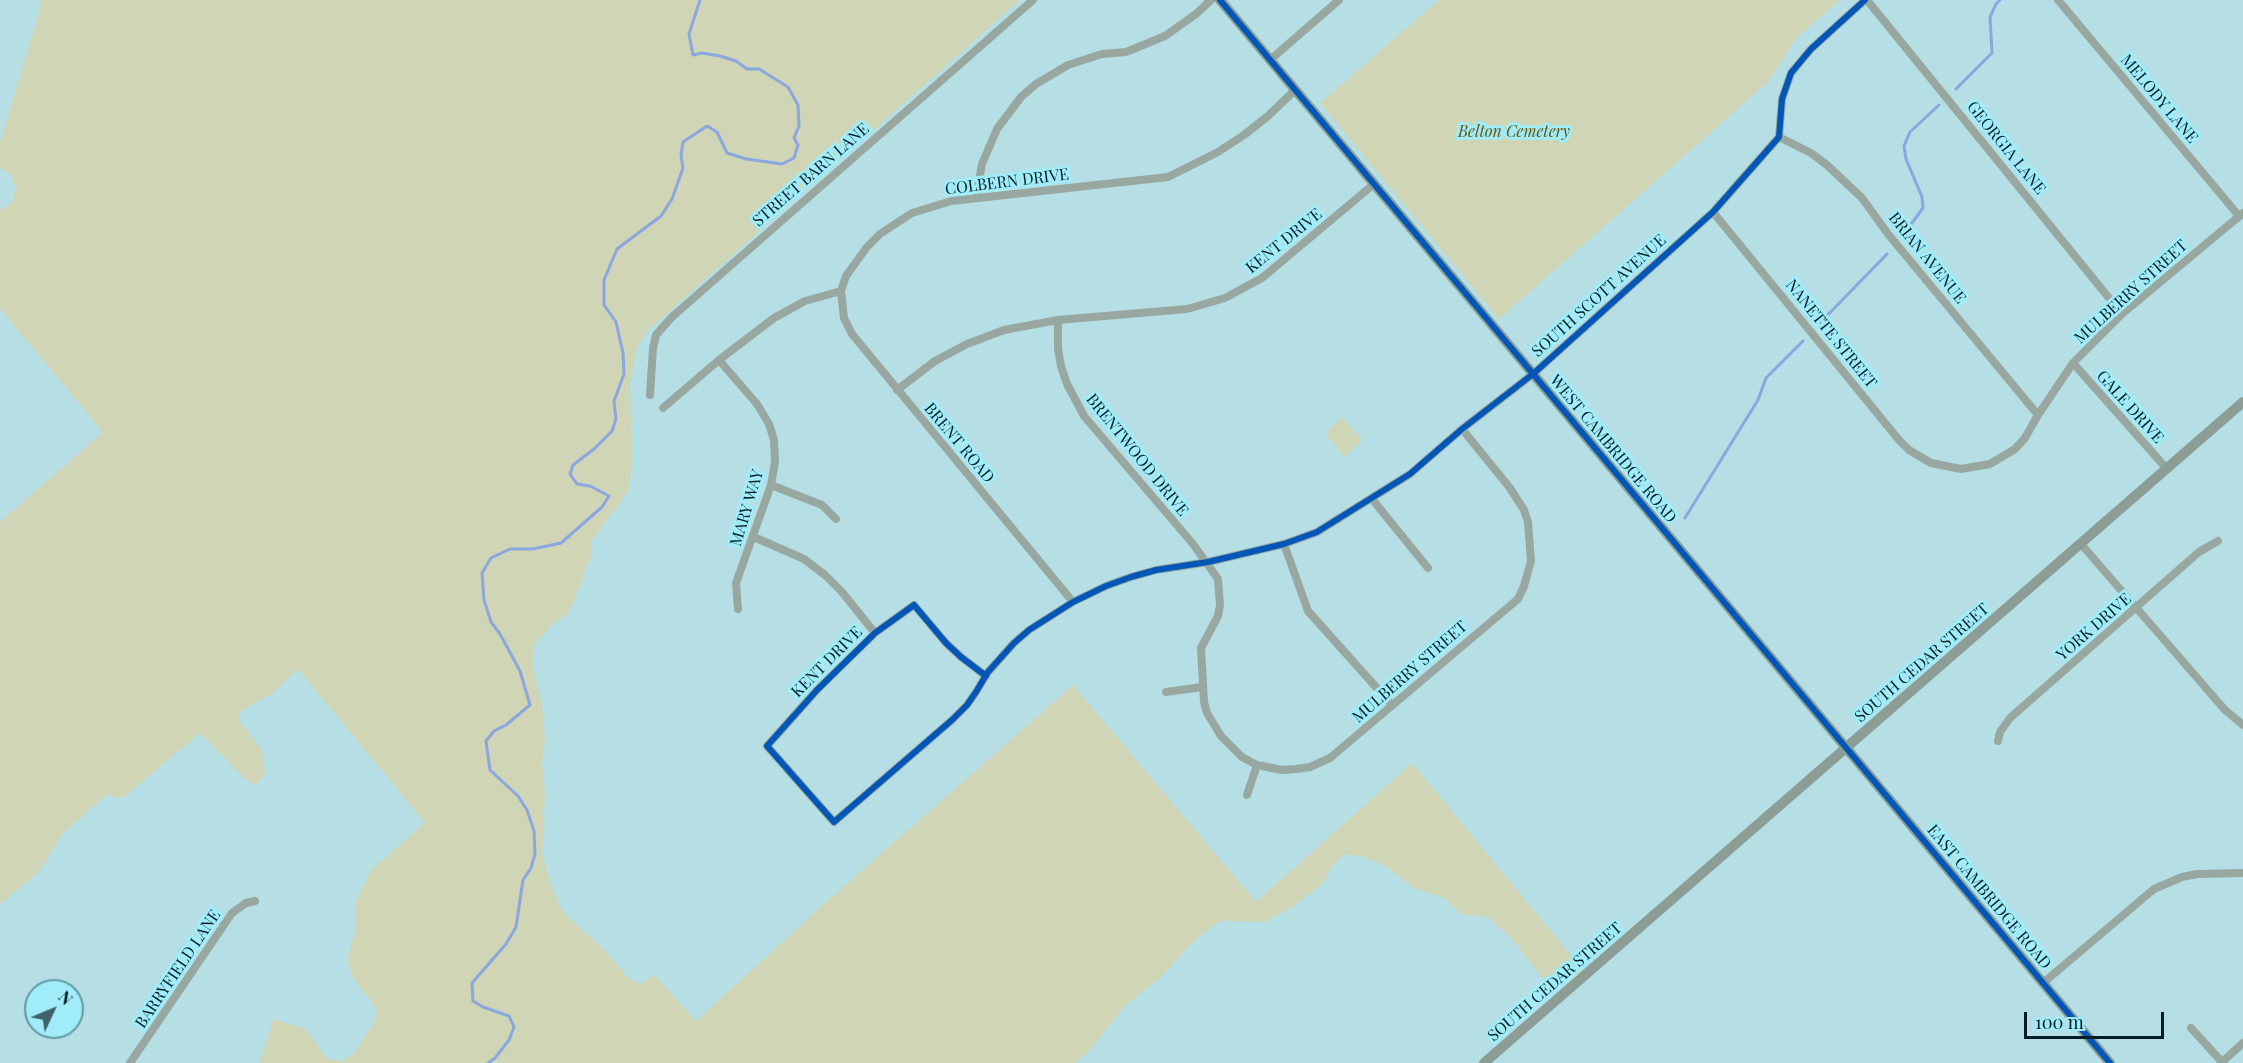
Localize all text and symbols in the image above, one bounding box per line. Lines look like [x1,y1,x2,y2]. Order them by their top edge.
street label: MELODY LANE [2116,51,2202,147]
street label: GEORGIA LANE [1963,98,2049,198]
street label: STREET BARN LANE [749,119,873,231]
park label: Belton Cemetery [1458,122,1570,142]
street label: COLBERN DRIVE [944,165,1070,199]
street label: KENT DRIVE [1242,204,1326,278]
street label: BRIAN AVENUE [1884,209,1970,307]
street label: SOUTH SCOTT AVENUE [1528,231,1670,361]
street label: MULBERRY STREET [2070,236,2192,348]
street label: NANETTE STREET [1781,276,1881,392]
street label: GALE DRIVE [2092,367,2168,447]
street label: WEST CAMBRIDGE ROAD [1546,371,1680,527]
street label: BRENTWOOD DRIVE [1082,390,1192,520]
street label: BRENT ROAD [920,399,998,487]
street label: MARY WAY [726,467,768,549]
street label: YORK DRIVE [2053,589,2135,665]
street label: SOUTH CEDAR STREET [1851,599,1993,727]
street label: MULBERRY STREET [1349,617,1471,727]
street label: KENT DRIVE [788,623,866,701]
street label: EAST CAMBRIDGE ROAD [1923,821,2055,973]
street label: BARRYFIELD LANE [131,906,225,1032]
street label: SOUTH CEDAR STREET [1484,918,1626,1046]
north arrow [24,979,84,1039]
text: N [54,986,77,1009]
scale bar [2027,1000,2166,1038]
text: 100 m [2035,1010,2084,1034]

